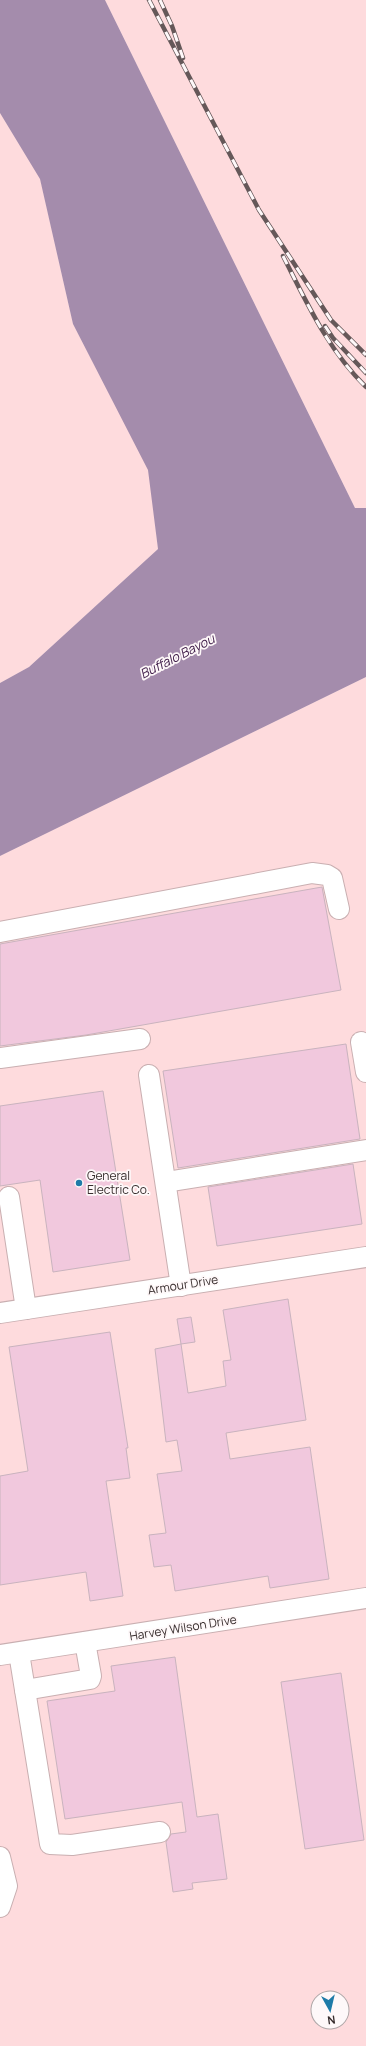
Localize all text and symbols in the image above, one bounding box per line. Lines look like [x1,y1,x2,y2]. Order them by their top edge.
water label: Buffalo Bayou [137,629,219,683]
place label: General Electric Co. [87,1167,150,1198]
marker: General Electric Co. [74,1178,84,1188]
street label: Armour Drive [146,1271,219,1298]
street label: Harvey Wilson Drive [128,1611,238,1644]
north arrow [310,1990,350,2030]
text: N [326,2012,336,2028]

